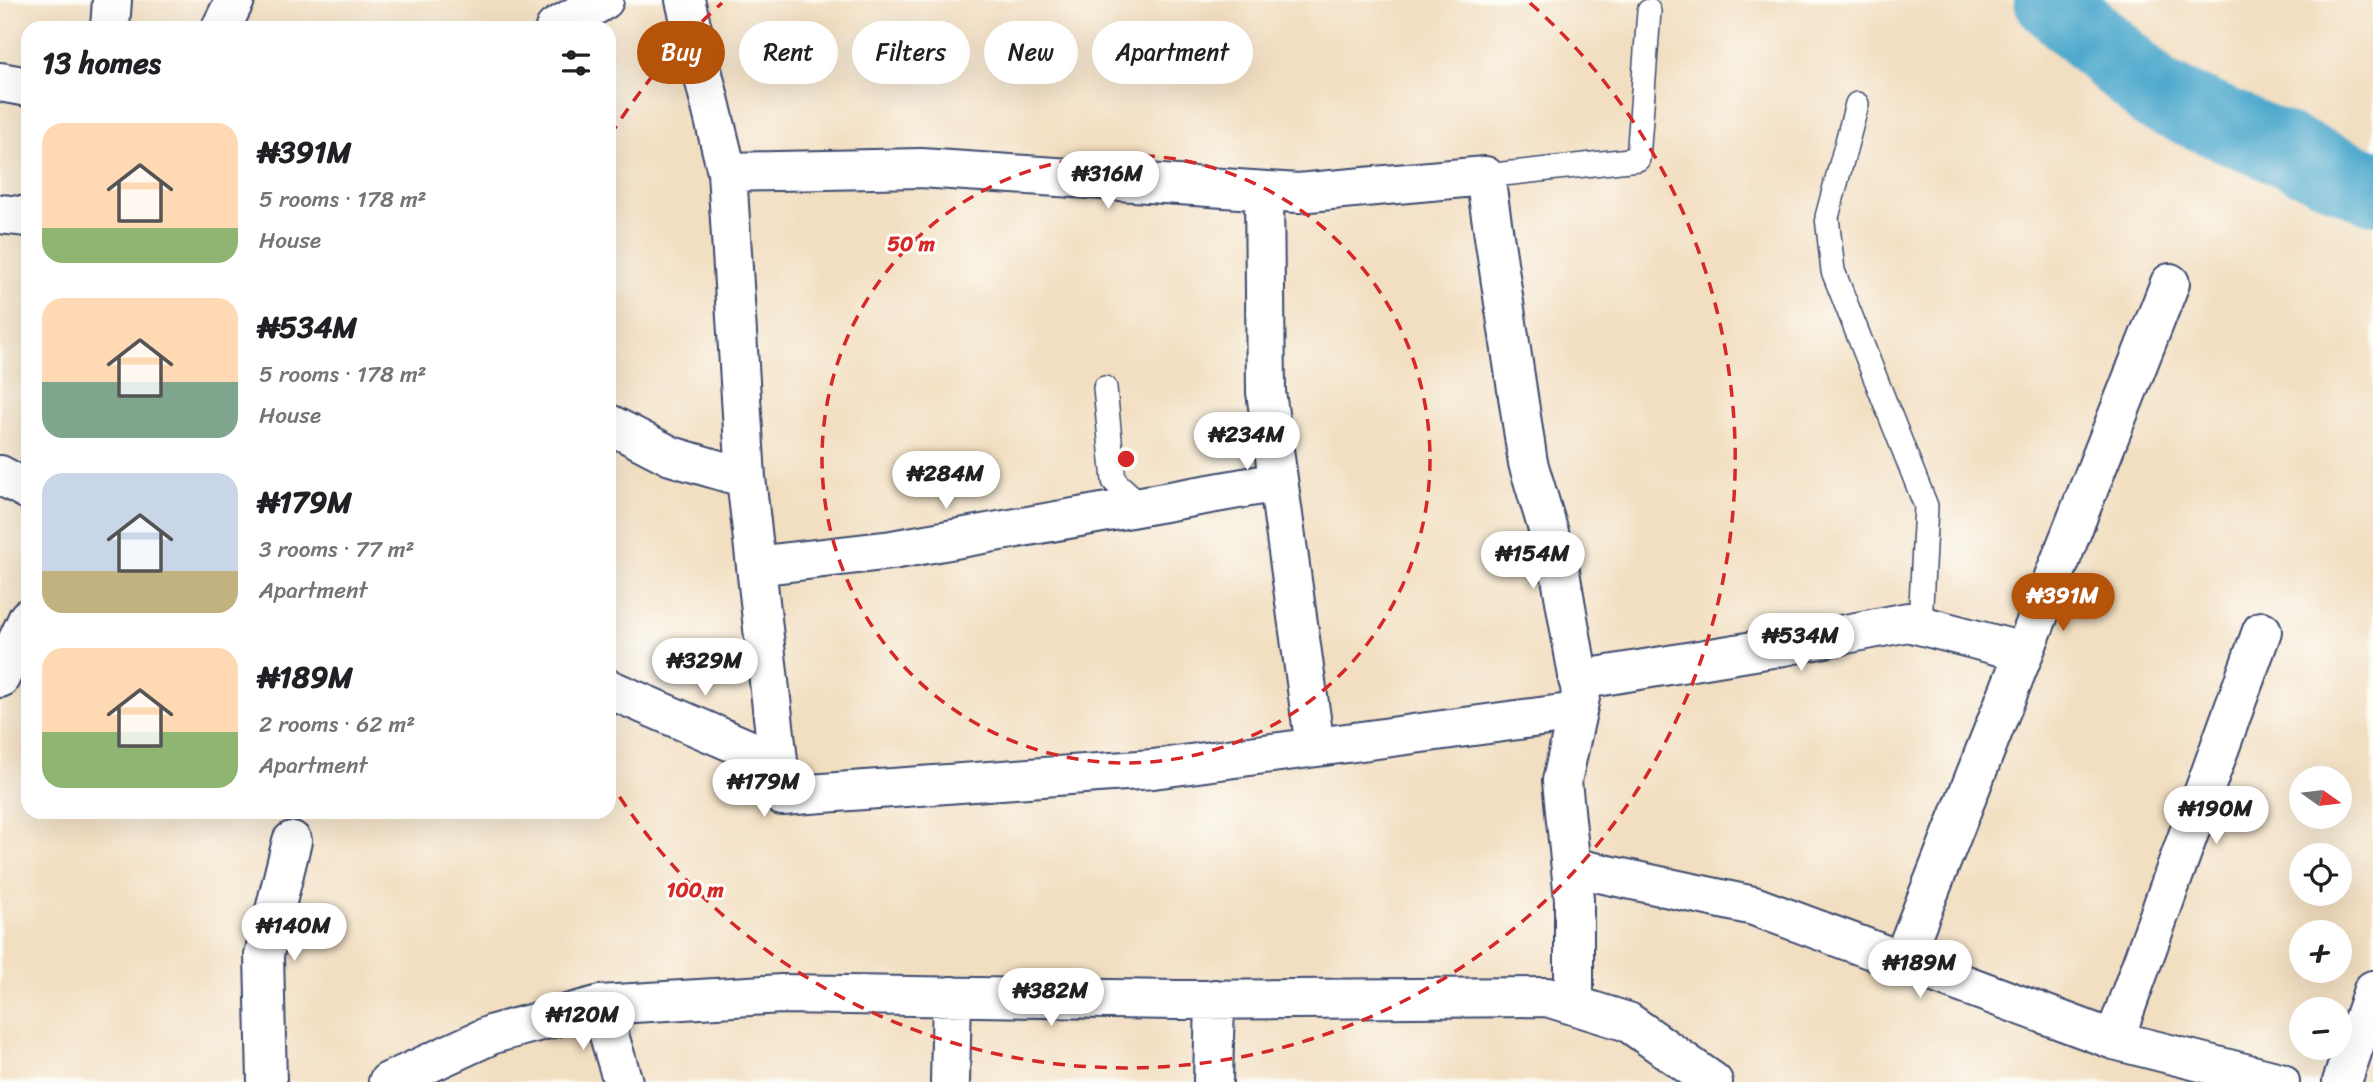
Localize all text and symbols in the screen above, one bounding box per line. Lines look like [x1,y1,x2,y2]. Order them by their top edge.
chip: Buy [637,21,725,84]
chip: Rent [739,21,838,84]
chip: Filters [852,21,970,84]
chip: New [984,21,1078,84]
chip: Apartment [1092,21,1253,84]
text: 13 homes [42,36,161,90]
icon: filters [557,44,595,82]
text: ₦391M [259,125,351,179]
icon: home [98,151,182,235]
pin: ₦316M [1059,152,1157,211]
text: ₦316M [1073,153,1143,194]
text: 5 rooms · 178 m² [259,179,427,220]
text: House [259,220,321,261]
text: 50 m [887,225,936,263]
text: ₦534M [259,300,357,354]
icon: home [98,326,182,410]
text: 5 rooms · 178 m² [259,354,427,395]
text: House [259,395,321,436]
pin: ₦234M [1198,412,1296,472]
text: ₦234M [1210,414,1284,455]
centre of rings [1114,447,1138,471]
pin: ₦284M [897,452,995,511]
text: ₦284M [908,453,984,494]
text: ₦179M [259,475,352,529]
icon: home [98,501,182,585]
text: 3 rooms · 77 m² [259,529,415,570]
pin: ₦154M [1484,532,1582,591]
text: ₦154M [1497,533,1569,574]
text: Apartment [259,570,368,611]
pin: ₦391M [2014,574,2112,633]
text: ₦391M [2028,575,2098,616]
pin: ₦534M [1752,614,1850,673]
text: ₦534M [1763,615,1839,656]
pin: ₦329M [656,638,754,698]
text: ₦329M [668,640,742,681]
text: ₦189M [259,650,353,704]
icon: home [98,676,182,760]
text: 2 rooms · 62 m² [259,704,415,745]
text: Apartment [259,745,368,786]
pin: ₦179M [715,760,813,819]
text: ₦179M [728,761,800,802]
north arrow [2289,766,2352,830]
map controls [2289,766,2352,1060]
pin: ₦190M [2167,786,2265,846]
text: ₦190M [2180,788,2252,829]
button: locate [2289,843,2352,906]
text: 100 m [666,871,724,909]
pin: ₦140M [245,904,343,963]
text: ₦140M [258,905,330,946]
button: + [2289,920,2352,983]
pin: ₦189M [1871,940,1969,1000]
text: ₦189M [1884,942,1956,983]
pin: ₦382M [1002,968,1100,1028]
text: ₦382M [1014,970,1088,1011]
pin: ₦120M [534,992,632,1052]
text: ₦120M [547,994,619,1035]
button: − [2289,997,2352,1060]

